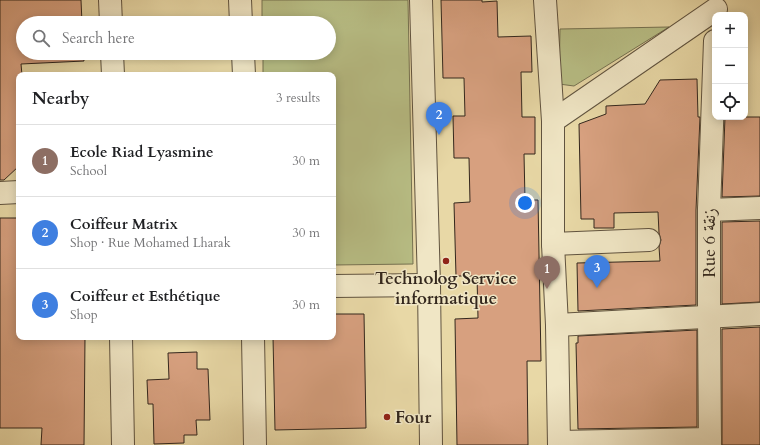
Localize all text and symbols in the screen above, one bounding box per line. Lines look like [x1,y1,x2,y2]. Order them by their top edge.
map controls [712,12,748,120]
button: + [712,12,748,48]
search box [16,16,336,60]
icon: search [30,27,52,49]
text: Search here [62,28,135,48]
button: − [712,48,748,84]
button: locate [712,84,748,120]
text: Nearby [32,87,89,110]
text: 3 results [276,89,320,107]
pin: 2 [426,102,452,135]
text: Ecole Riad Lyasmine [70,142,214,162]
text: 1 [42,152,48,170]
text: 30 m [292,152,320,170]
text: School [70,162,107,180]
your location [515,193,535,213]
street label: Rue 6 زنقة [698,208,721,278]
text: Coiffeur Matrix [70,214,178,234]
text: 2 [42,224,48,242]
text: 30 m [292,224,320,242]
text: Shop · Rue Mohamed Lharak [70,234,231,252]
pin: 3 [584,255,610,288]
marker: Technolog Service informatique [441,256,451,266]
pin: 1 [534,256,560,289]
place label: Technolog Service informatique [375,267,517,310]
text: Coiffeur et Esthétique [70,286,221,306]
text: 3 [42,296,48,314]
text: 30 m [292,296,320,314]
text: Shop [70,306,98,324]
place label: Four [395,406,431,429]
marker: Four [382,412,392,422]

